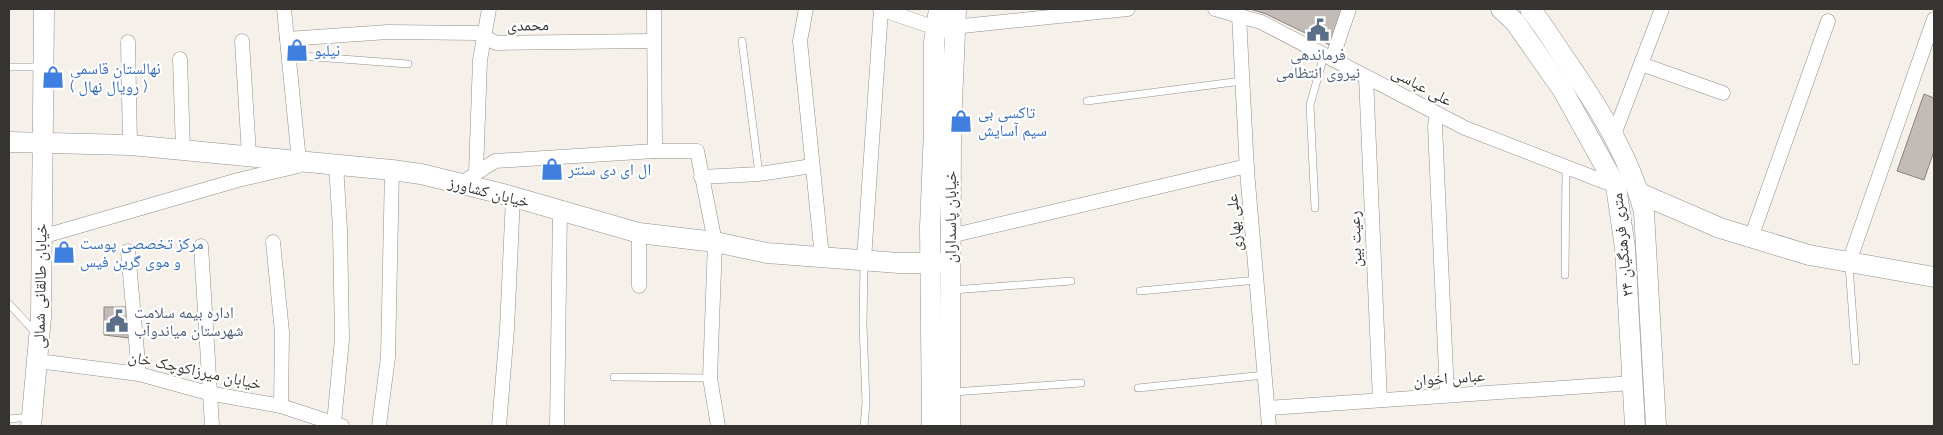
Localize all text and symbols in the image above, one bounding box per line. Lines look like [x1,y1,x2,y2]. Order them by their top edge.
street label: محمدی [507,15,549,36]
public building icon: فرماندهی نیروی انتظامی [1305,17,1331,43]
shop icon: نیلبو [284,37,310,63]
place label: نیلبو [314,41,340,60]
place label: فرماندهی نیروی انتظامی [1276,45,1360,83]
place label: نهالستان قاسمی ( رویال نهال ) [70,59,161,97]
street label: علی عباسی [1388,62,1455,111]
shop icon: نهالستان قاسمی ( رویال نهال ) [40,64,66,90]
place label: تاکسی بی سیم آسایش [978,103,1047,141]
shop icon: تاکسی بی سیم آسایش [948,108,974,134]
shop icon: ال ای دی سنتر [539,156,565,182]
place label: ال ای دی سنتر [567,160,651,180]
street label: خیابان پاسداران [941,171,961,263]
street label: خیابان کشاورز [445,172,532,212]
street label: ۲۴ متری فرهنگیان [1607,192,1638,298]
street label: علی بهاری [1222,193,1247,253]
street label: رعیت بین [1345,210,1366,268]
street label: خیابان طالقانی شمالی [29,223,52,349]
place label: مرکز تخصصی پوست و موی گرین فیس [80,234,204,272]
shop icon: مرکز تخصصی پوست و موی گرین فیس [51,239,77,265]
place label: اداره بیمه سلامت شهرستان میاندوآب [134,303,244,341]
public building icon: اداره بیمه سلامت شهرستان میاندوآب [104,308,130,334]
street label: خیابان میرزاکوچک خان [126,347,263,394]
street label: عباس اخوان [1413,366,1486,391]

